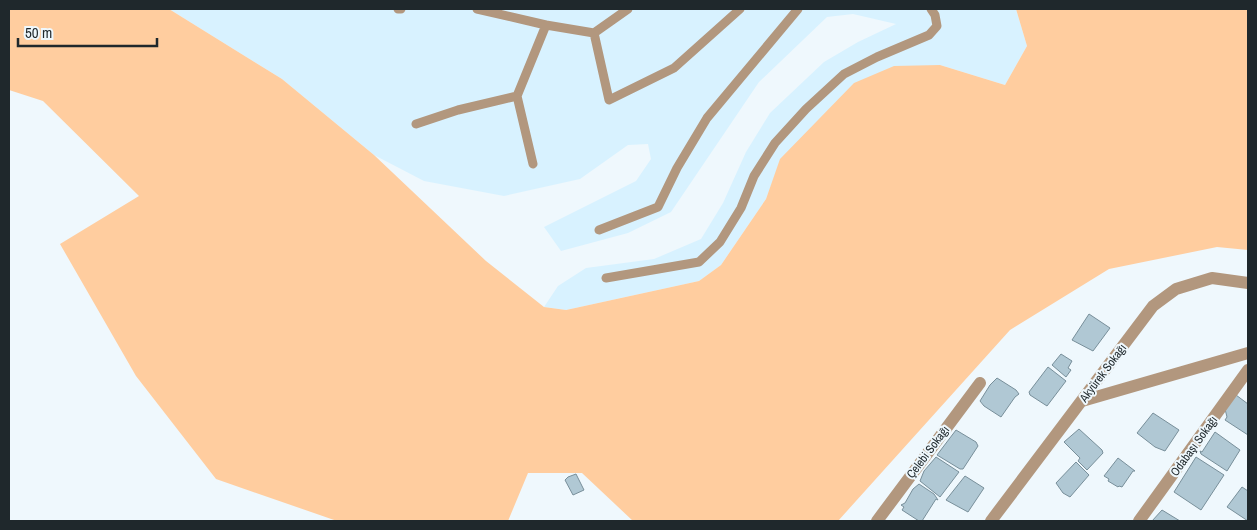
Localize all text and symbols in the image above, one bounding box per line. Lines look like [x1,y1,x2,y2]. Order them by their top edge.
scale bar [18,15,156,47]
text: 50 m [25,22,52,43]
street label: Akyürek Sokağı [1075,341,1130,406]
street label: Odabaşı Sokağı [1167,413,1221,479]
street label: Çelebi Sokağı [903,423,953,481]

